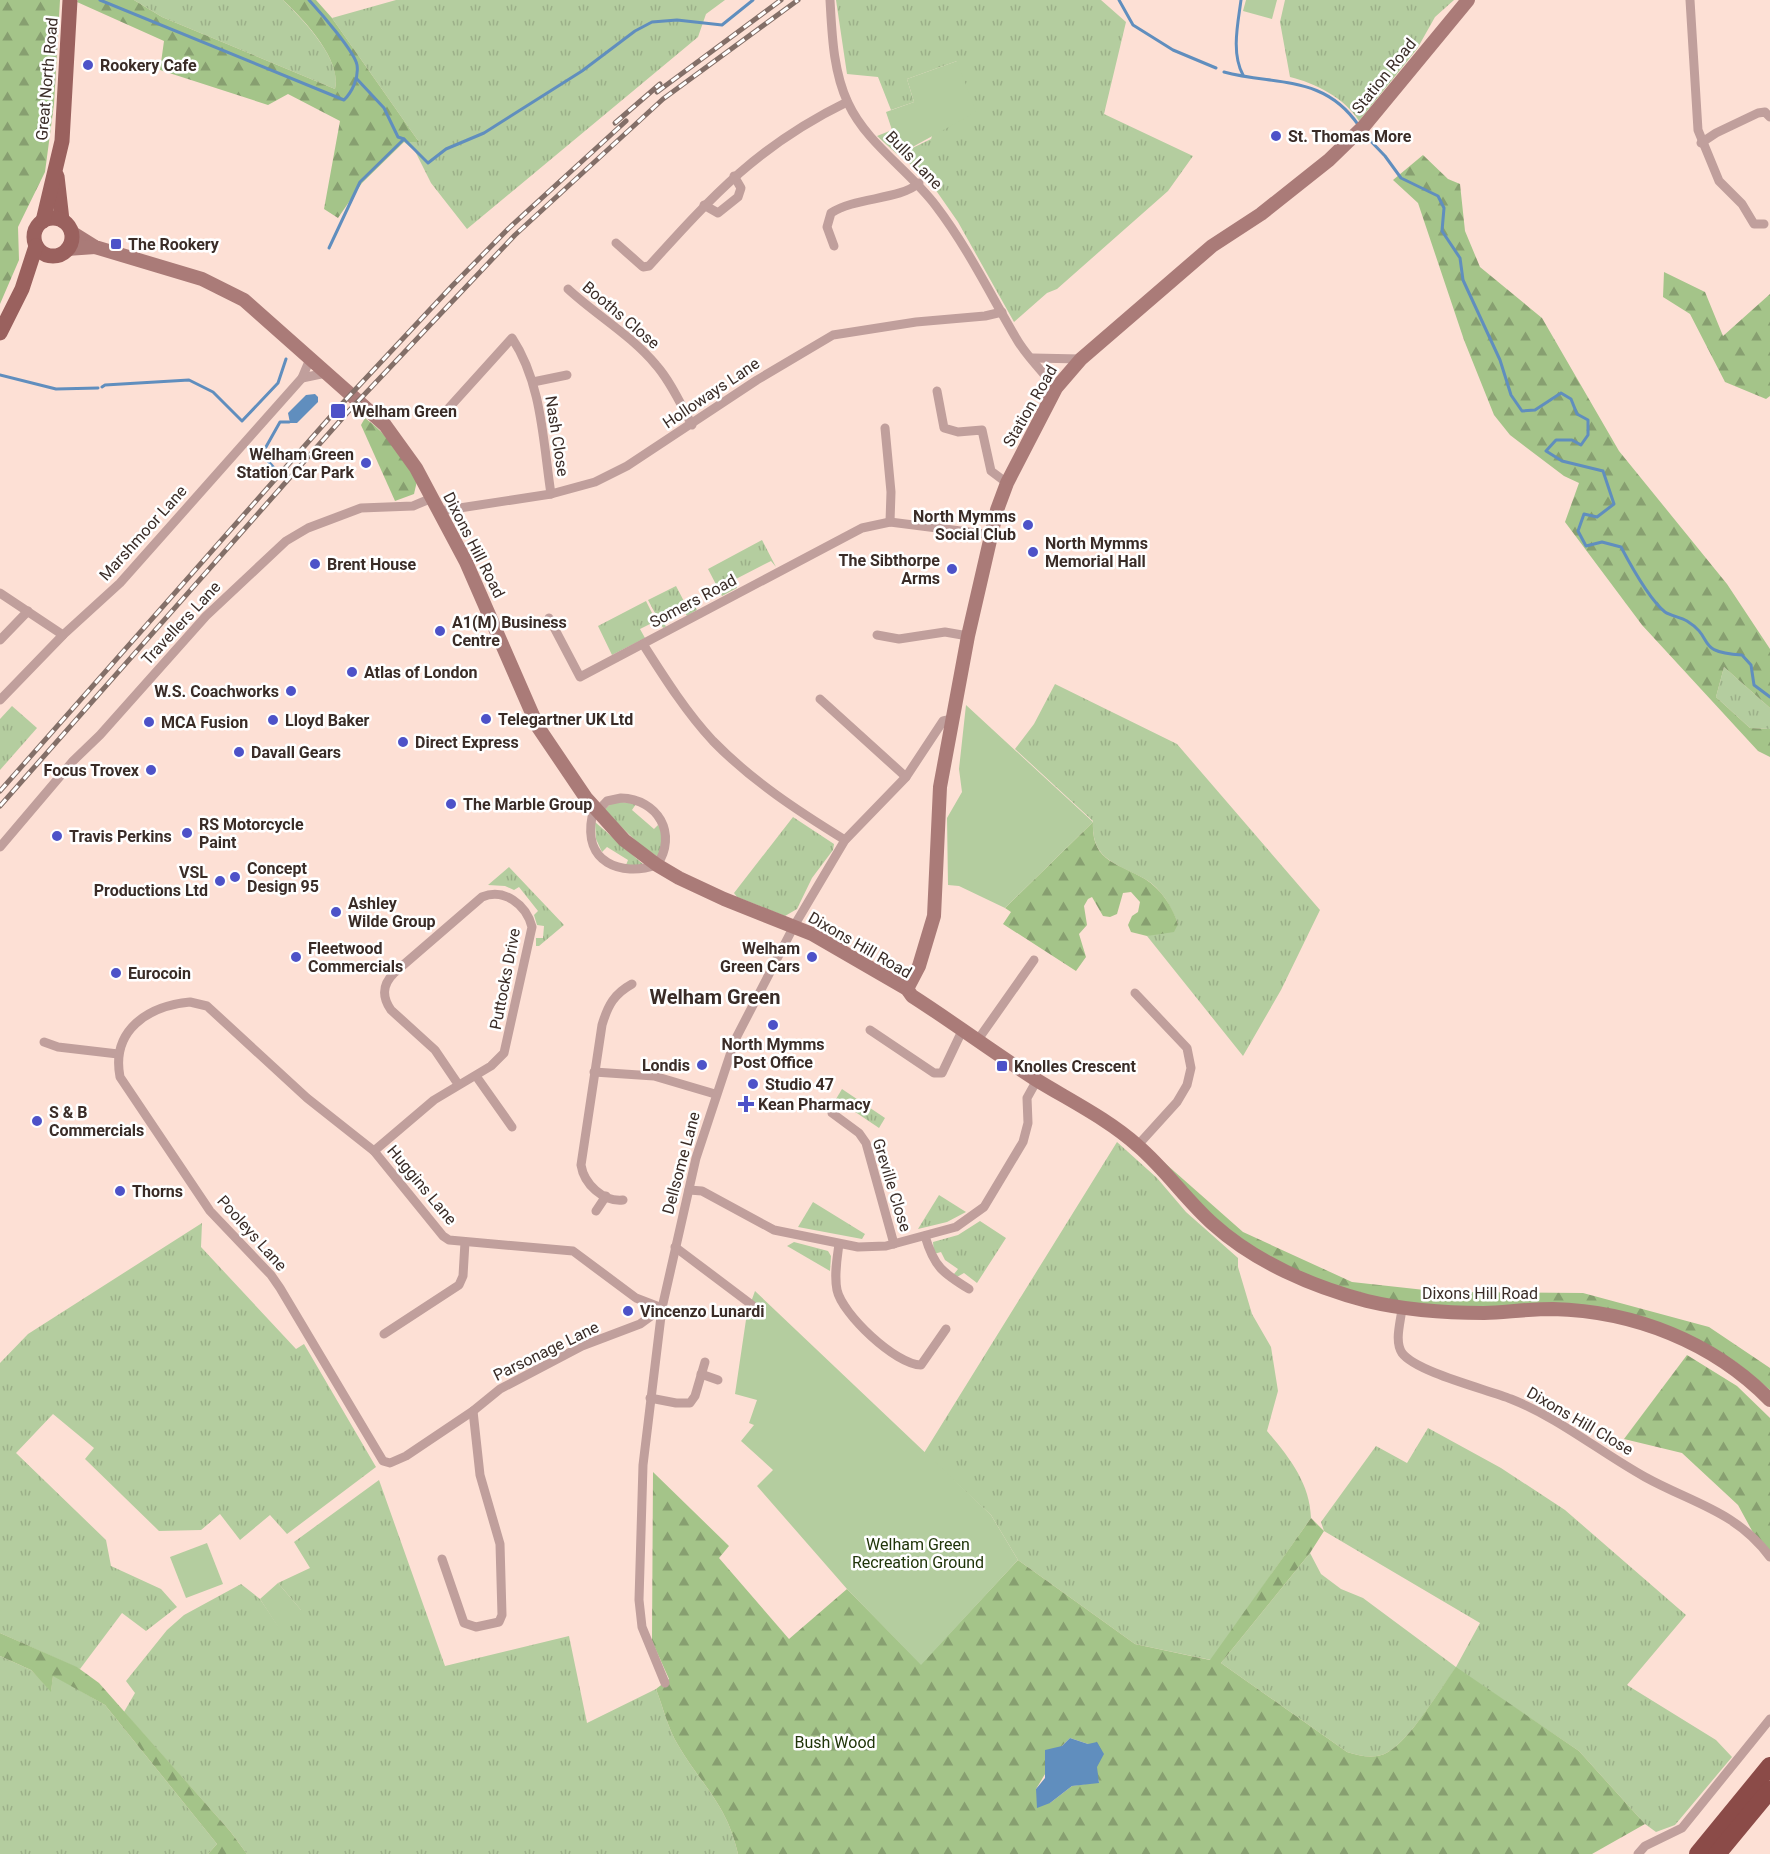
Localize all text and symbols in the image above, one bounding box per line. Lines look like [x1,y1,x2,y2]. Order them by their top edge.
street label: Great North Road [32,17,62,141]
street label: Station Road [1348,35,1420,117]
place label: Rookery Cafe [100,56,197,75]
marker: Rookery Cafe [81,58,95,72]
street label: Bulls Lane [882,127,946,193]
place label: St. Thomas More [1288,127,1412,146]
marker: St. Thomas More [1269,129,1283,143]
place label: The Rookery [128,235,220,254]
marker: The Rookery [109,237,123,251]
street label: Booths Close [579,277,663,353]
street label: Holloways Lane [659,354,763,432]
street label: Station Road [999,362,1061,450]
street label: Nash Close [541,394,573,478]
marker: Welham Green [329,402,347,420]
place label: Welham Green [352,402,457,421]
place label: Welham Green Station Car Park [236,445,354,482]
marker: Welham Green Station Car Park [359,456,373,470]
street label: Marshmoor Lane [95,482,191,584]
street label: Dixons Hill Road [439,489,509,601]
place label: North Mymms Social Club [913,507,1016,544]
marker: North Mymms Social Club [1021,518,1035,532]
place label: North Mymms Memorial Hall [1045,534,1148,571]
marker: North Mymms Memorial Hall [1026,545,1040,559]
place label: The Sibthorpe Arms [839,551,940,588]
place label: Brent House [327,555,416,574]
marker: Brent House [308,557,322,571]
marker: The Sibthorpe Arms [945,562,959,576]
street label: Somers Road [646,570,740,632]
street label: Travellers Lane [137,577,225,669]
place label: A1(M) Business Centre [452,613,567,650]
marker: A1(M) Business Centre [433,624,447,638]
place label: Atlas of London [364,663,477,682]
marker: Atlas of London [345,665,359,679]
place label: W.S. Coachworks [154,682,279,701]
marker: W.S. Coachworks [284,684,298,698]
place label: Telegartner UK Ltd [498,710,633,729]
place label: Lloyd Baker [285,711,370,730]
marker: Telegartner UK Ltd [479,712,493,726]
place label: MCA Fusion [161,713,248,732]
marker: Lloyd Baker [266,713,280,727]
marker: MCA Fusion [142,715,156,729]
place label: Direct Express [415,733,519,752]
marker: Direct Express [396,735,410,749]
place label: Davall Gears [251,743,341,762]
marker: Davall Gears [232,745,246,759]
place label: Focus Trovex [44,761,140,780]
marker: Focus Trovex [144,763,158,777]
place label: The Marble Group [463,795,592,814]
marker: The Marble Group [444,797,458,811]
place label: RS Motorcycle Paint [199,815,304,852]
marker: RS Motorcycle Paint [180,826,194,840]
place label: Travis Perkins [69,827,172,846]
marker: Travis Perkins [50,829,64,843]
place label: Concept Design 95 [247,859,319,896]
place label: VSL Productions Ltd [94,863,208,900]
marker: Concept Design 95 [228,870,242,884]
marker: VSL Productions Ltd [213,874,227,888]
place label: Ashley Wilde Group [348,894,436,931]
marker: Ashley Wilde Group [329,905,343,919]
street label: Dixons Hill Road [805,908,915,982]
street label: Puttocks Drive [486,927,524,1031]
place label: Fleetwood Commercials [308,939,403,976]
place label: Welham Green Cars [720,939,800,976]
marker: Fleetwood Commercials [289,950,303,964]
marker: Welham Green Cars [805,950,819,964]
place label: Eurocoin [128,964,191,983]
marker: Eurocoin [109,966,123,980]
district label: Welham Green [649,985,781,1009]
marker: North Mymms Post Office [766,1018,780,1032]
place label: North Mymms Post Office [722,1035,824,1072]
place label: Londis [642,1056,690,1075]
place label: Knolles Crescent [1014,1057,1136,1076]
marker: Londis [695,1058,709,1072]
marker: Knolles Crescent [995,1059,1009,1073]
place label: Studio 47 [765,1075,834,1094]
marker: Studio 47 [746,1077,760,1091]
place label: Kean Pharmacy [758,1095,872,1114]
marker: Kean Pharmacy [739,1097,753,1111]
place label: S & B Commercials [49,1103,144,1140]
street label: Dellsome Lane [658,1110,704,1216]
marker: S & B Commercials [30,1114,44,1128]
street label: Greville Close [869,1136,915,1234]
street label: Huggins Lane [383,1141,461,1229]
place label: Thorns [132,1182,183,1201]
marker: Thorns [113,1184,127,1198]
street label: Pooleys Lane [213,1191,291,1275]
street label: Dixons Hill Road [1422,1284,1538,1303]
place label: Vincenzo Lunardi [640,1302,765,1321]
marker: Vincenzo Lunardi [621,1304,635,1318]
street label: Parsonage Lane [490,1317,602,1385]
street label: Dixons Hill Close [1523,1383,1637,1459]
park label: Welham Green Recreation Ground [852,1535,984,1572]
park label: Bush Wood [794,1733,876,1752]

